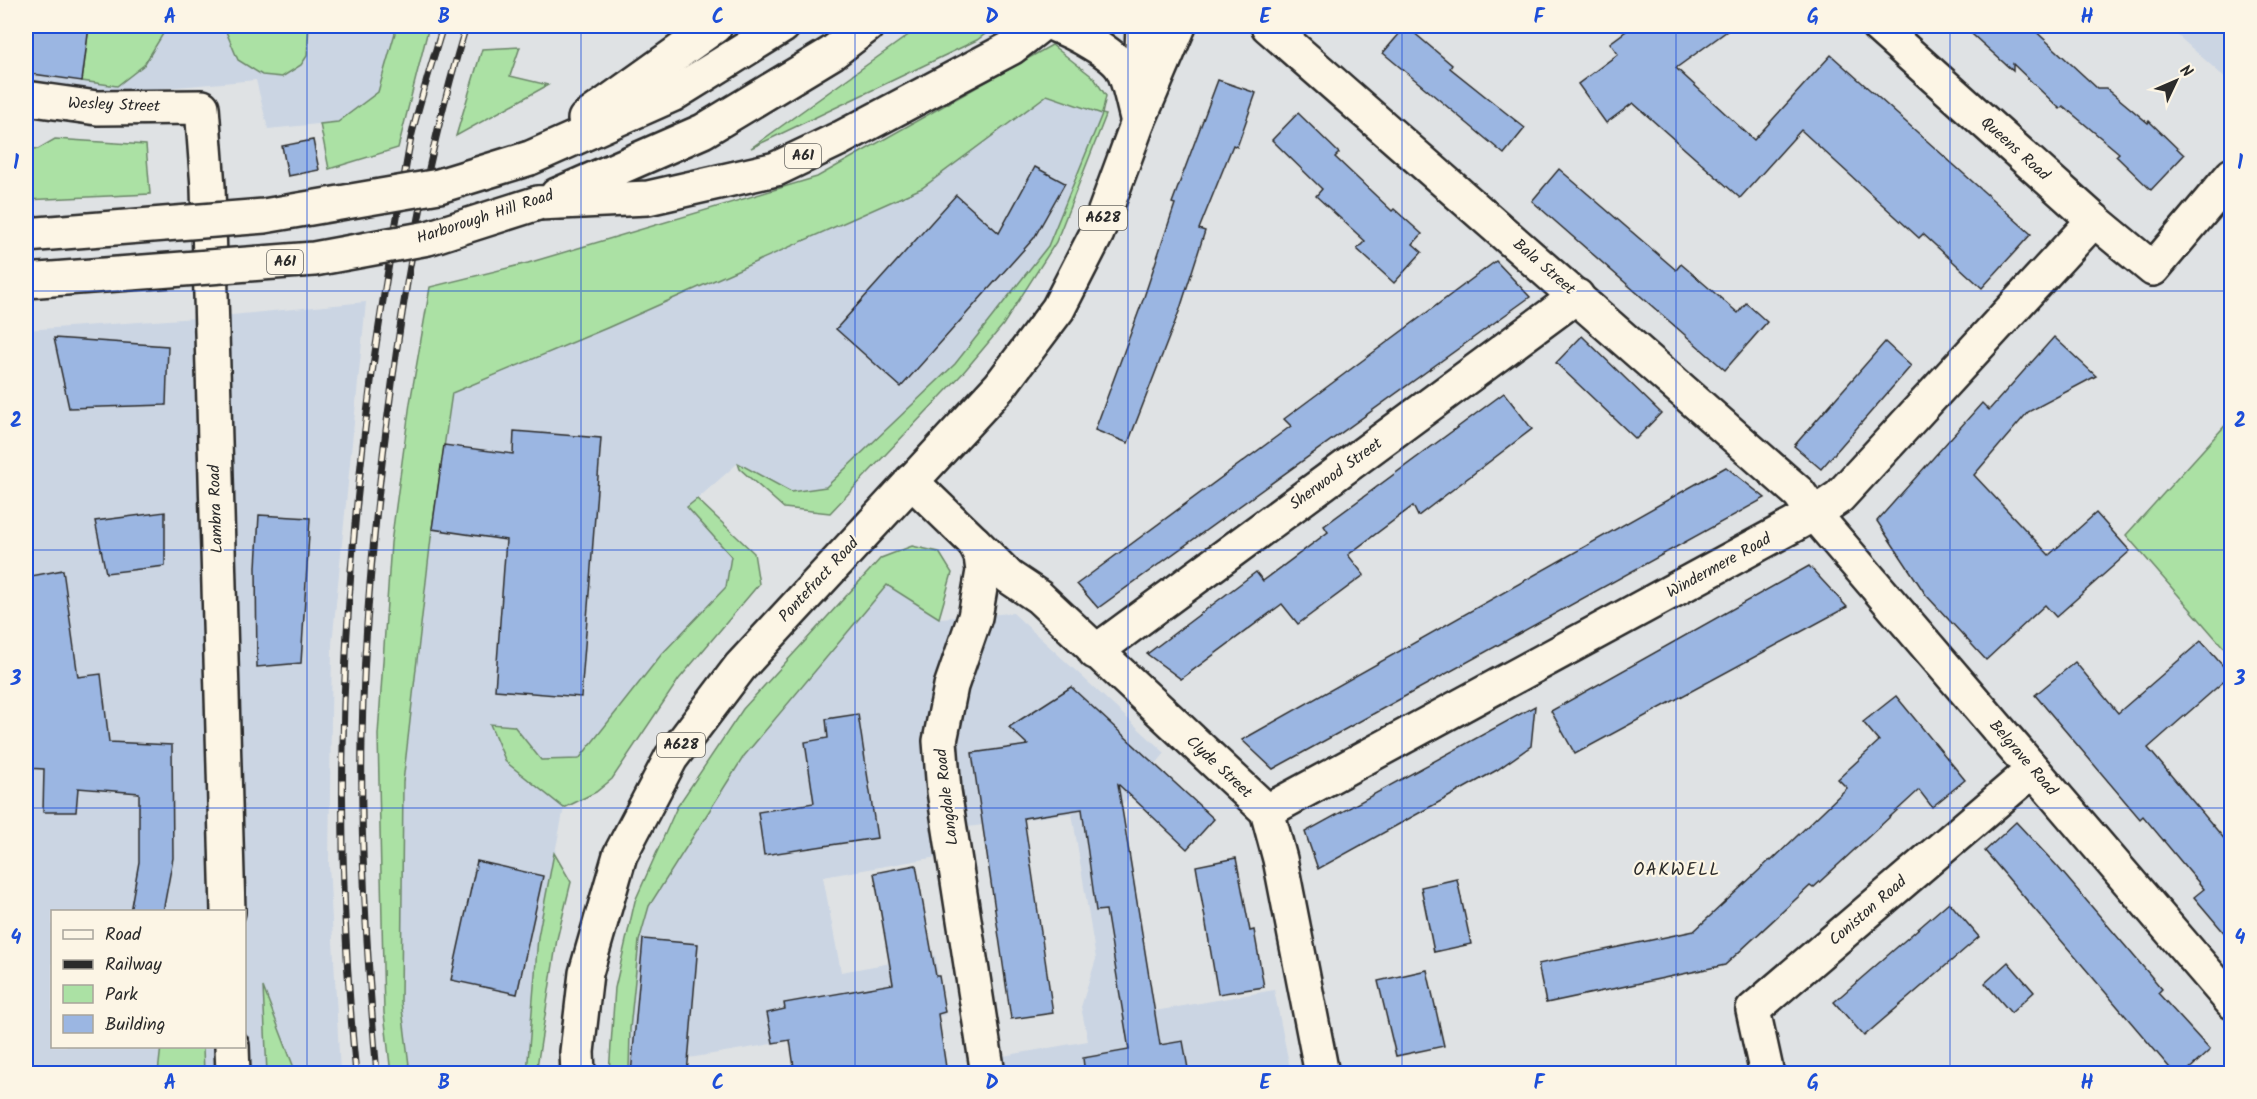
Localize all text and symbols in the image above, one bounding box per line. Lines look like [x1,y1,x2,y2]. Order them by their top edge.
text: A [164,2,176,34]
text: B [438,2,450,34]
text: C [712,2,724,34]
text: D [985,2,999,34]
text: E [1259,2,1271,34]
text: F [1534,2,1546,34]
text: G [1807,2,1819,34]
text: H [2080,2,2094,34]
north arrow [2146,51,2206,111]
text: N [2173,59,2198,84]
street label: Wesley Street [68,91,161,119]
street label: Queens Road [1975,111,2056,188]
road number: A61 [785,144,821,168]
text: 1 [13,148,19,180]
text: 1 [2237,148,2243,180]
street label: Harborough Hill Road [413,183,558,251]
road number: A628 [1079,206,1127,230]
street label: Bala Street [1507,233,1582,302]
road number: A61 [267,250,303,274]
text: 2 [10,406,22,438]
text: 2 [2234,406,2246,438]
street label: Sherwood Street [1284,431,1388,516]
street label: Lambra Road [202,463,230,554]
street label: Windermere Road [1662,526,1777,605]
street label: Pontefract Road [773,531,866,628]
text: 3 [10,664,22,696]
text: 3 [2234,664,2246,696]
street label: Belgrave Road [1983,714,2064,802]
street label: Clyde Street [1180,729,1259,805]
road number: A628 [657,733,705,757]
street label: Langdale Road [929,746,965,847]
district label: OAKWELL [1633,856,1721,885]
street label: Coniston Road [1823,869,1913,952]
legend [51,910,246,1048]
text: Road [105,921,142,950]
text: 4 [11,923,22,955]
text: 4 [2235,923,2246,955]
text: Railway [105,951,162,980]
text: Park [105,981,138,1010]
text: Building [105,1011,165,1040]
text: A [164,1068,176,1099]
text: B [438,1068,450,1099]
text: C [712,1068,724,1099]
text: D [985,1068,999,1099]
text: E [1259,1068,1271,1099]
text: F [1534,1068,1546,1099]
text: G [1807,1068,1819,1099]
text: H [2080,1068,2094,1099]

